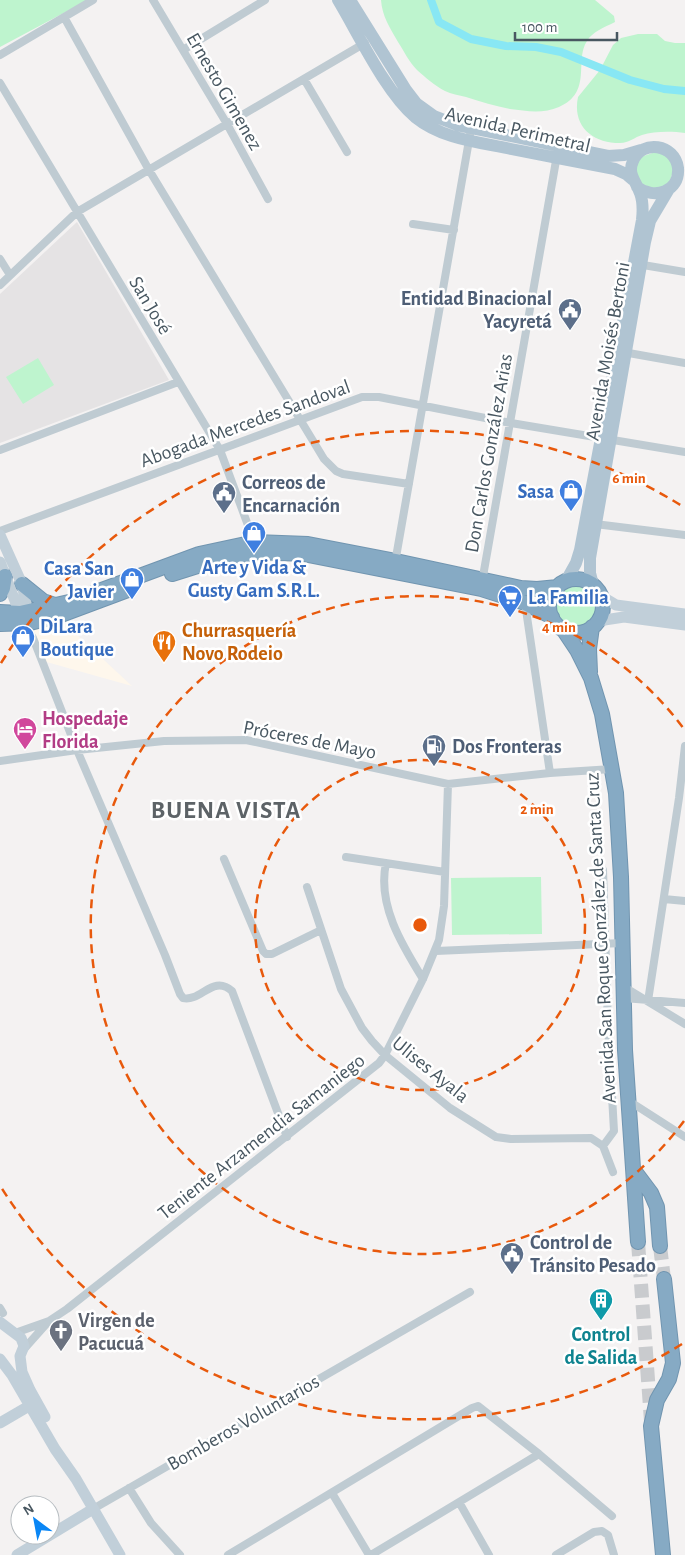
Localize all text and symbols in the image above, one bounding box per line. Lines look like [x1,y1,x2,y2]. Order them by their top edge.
scale bar [515,10,618,42]
text: 100 m [522,20,557,35]
street label: Ernesto Gimenez [182,29,266,154]
street label: Avenida Perimetral [443,103,593,156]
street label: Avenida Moisés Bertoni [582,260,634,442]
street label: San José [125,273,175,338]
place label: Entidad Binacional Yacyretá [401,289,552,332]
public building icon: Entidad Binacional Yacyretá [557,297,583,331]
street label: Don Carlos González Arias [462,352,516,554]
street label: Abogada Mercedes Sandoval [138,377,353,471]
text: 6 min [612,471,646,486]
place label: Correos de Encarnación [242,473,340,516]
shop icon: Sasa [558,478,584,512]
public building icon: Correos de Encarnación [211,480,237,514]
place label: Sasa [517,482,554,502]
shop icon: Arte y Vida & Gusty Gam S.R.L. [241,520,267,554]
place label: Arte y Vida & Gusty Gam S.R.L. [188,558,320,601]
place label: Casa San Javier [44,559,114,602]
shop icon: Casa San Javier [119,566,145,600]
supermarket icon: La Familia [497,584,523,618]
place label: La Familia [528,588,609,608]
place label: DiLara Boutique [40,617,114,660]
text: 4 min [542,620,576,635]
place label: Churrasquería Novo Rodeio [182,621,297,664]
shop icon: DiLara Boutique [10,624,36,658]
restaurant icon: Churrasquería Novo Rodeio [151,629,177,663]
place label: Hospedaje Florida [42,709,128,752]
hotel icon: Hospedaje Florida [12,716,38,750]
street label: Próceres de Mayo [242,717,378,763]
fuel station icon: Dos Fronteras [421,733,447,767]
place label: Dos Fronteras [452,737,562,757]
street label: Avenida San Roque González de Santa Cruz [582,772,620,1104]
district label: BUENA VISTA [151,798,301,823]
text: 2 min [520,802,554,817]
centre of rings [411,916,429,934]
street label: Ulises Ayala [388,1033,473,1107]
street label: Teniente Arzamendia Samaniego [154,1050,369,1224]
place label: Control de Tránsito Pesado [530,1233,656,1276]
public building icon: Control de Tránsito Pesado [499,1241,525,1275]
building icon: Control de Salida [588,1287,614,1321]
place label: Virgen de Pacucuá [78,1311,155,1354]
church icon: Virgen de Pacucuá [48,1318,74,1352]
place label: Control de Salida [565,1325,638,1368]
street label: Bomberos Voluntarios [164,1371,323,1475]
north arrow [10,1495,60,1545]
text: N [21,1501,36,1518]

